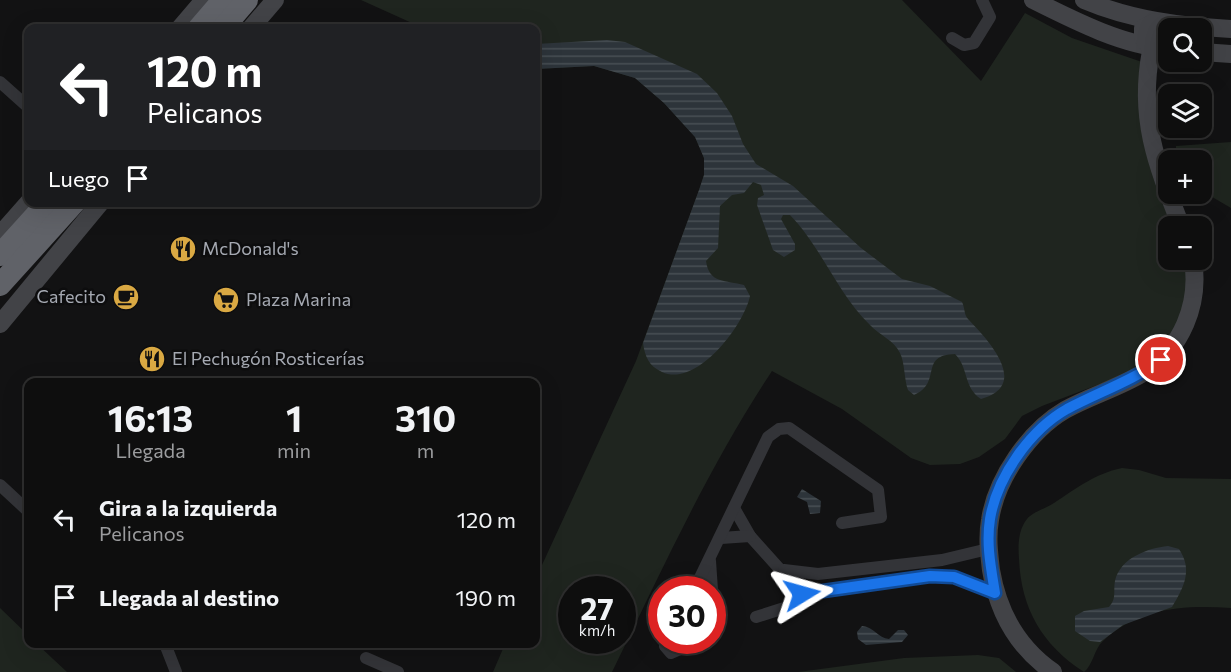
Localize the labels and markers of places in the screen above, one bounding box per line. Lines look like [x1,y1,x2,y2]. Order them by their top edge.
restaurant icon: McDonald's [168,234,198,264]
place label: McDonald's [202,237,299,259]
cafe icon: Cafecito [111,282,141,312]
place label: Cafecito [37,285,106,307]
supermarket icon: Plaza Marina [211,285,241,315]
place label: Plaza Marina [246,288,351,310]
pin [1135,334,1186,385]
restaurant icon: El Pechugón Rosticerías [137,344,167,374]
place label: El Pechugón Rosticerías [172,347,365,369]

